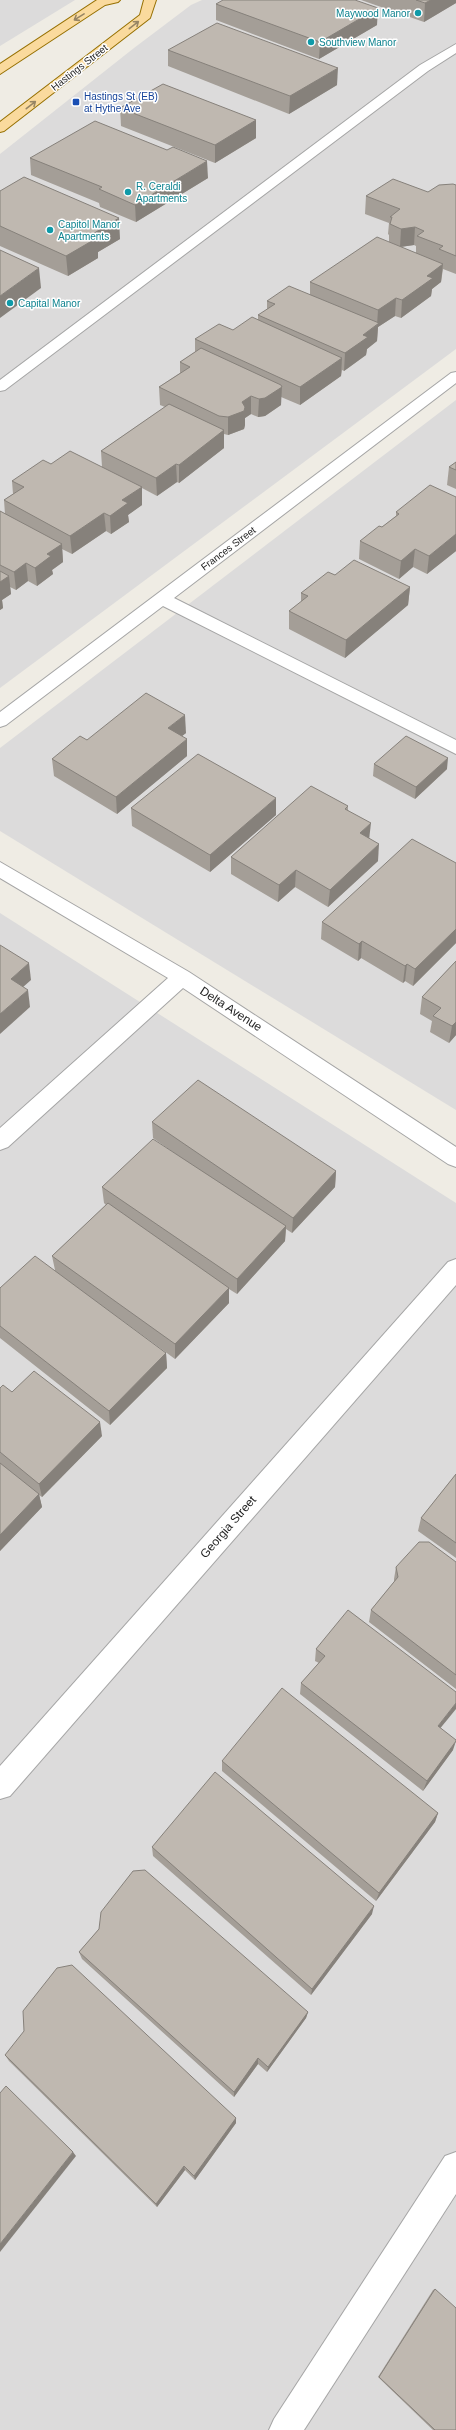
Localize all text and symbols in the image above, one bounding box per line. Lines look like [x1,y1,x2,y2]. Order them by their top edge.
place label: Maywood Manor [336,8,411,19]
marker: Maywood Manor [413,8,423,18]
one-way arrow [74,13,85,21]
one-way arrow [128,21,139,29]
marker: Southview Manor [306,37,316,47]
place label: Southview Manor [319,37,397,48]
street label: Hastings Street [49,42,110,93]
place label: Hastings St (EB) at Hythe Ave [84,91,158,114]
marker: Hastings St (EB) at Hythe Ave [71,97,81,107]
one-way arrow [25,100,36,109]
place label: R. Ceraldi Apartments [136,181,187,204]
marker: R. Ceraldi Apartments [123,187,133,197]
place label: Capitol Manor Apartments [58,219,121,242]
marker: Capitol Manor Apartments [45,225,55,235]
marker: Capital Manor [5,298,15,308]
place label: Capital Manor [18,298,81,309]
street label: Frances Street [199,524,258,573]
street label: Delta Avenue [197,984,265,1034]
street label: Georgia Street [197,1492,259,1561]

